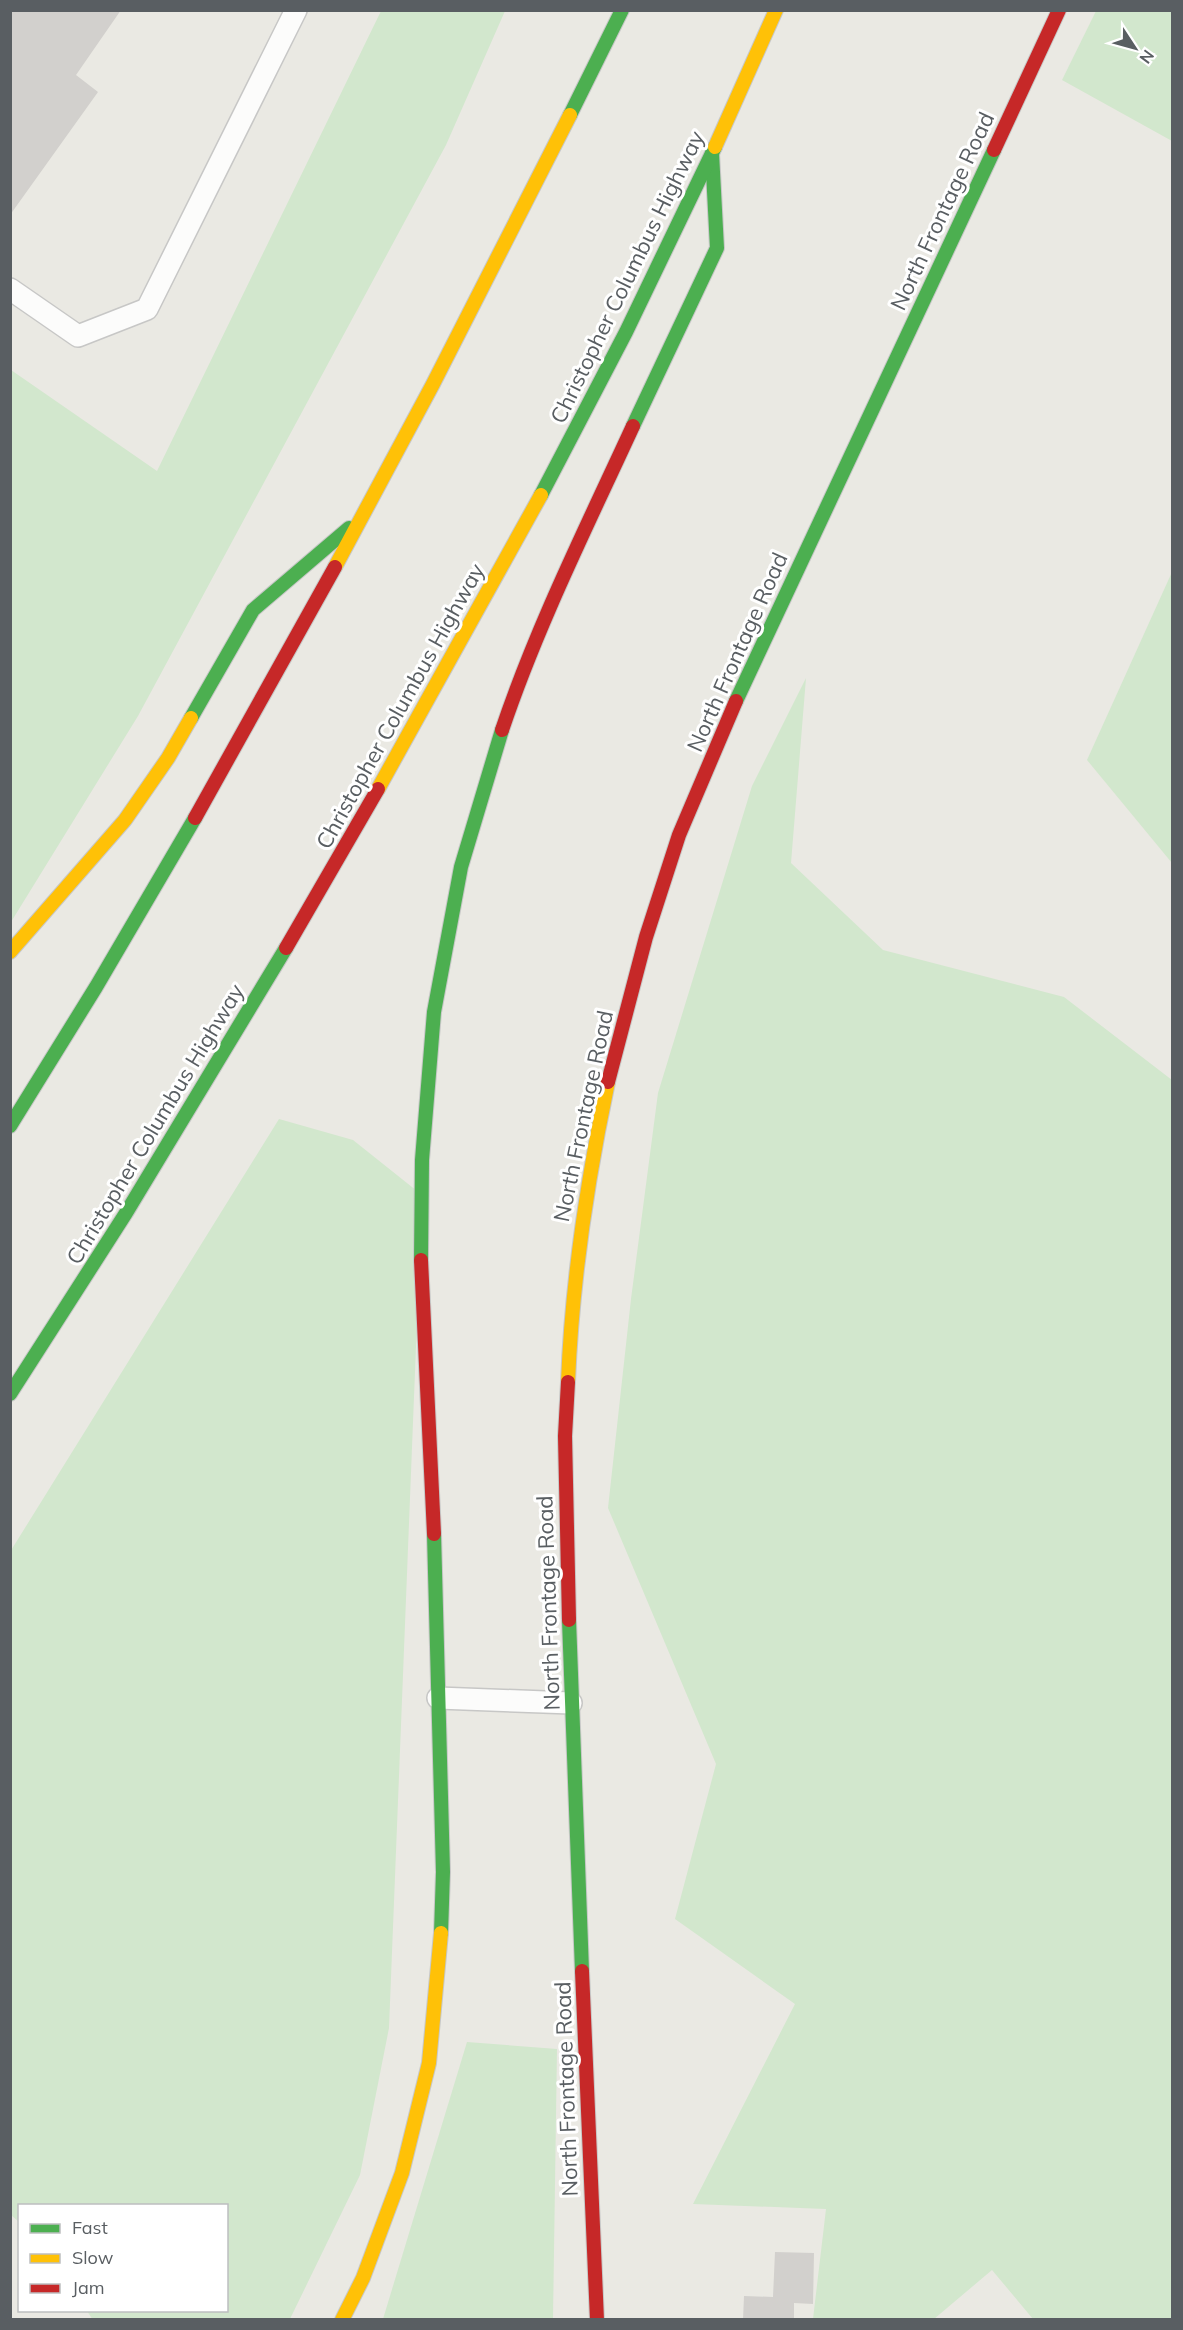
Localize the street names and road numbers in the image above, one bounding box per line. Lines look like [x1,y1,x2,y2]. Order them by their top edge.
street label: North Frontage Road [884,108,1000,314]
street label: Christopher Columbus Highway [544,126,710,428]
street label: North Frontage Road [680,548,794,756]
street label: Christopher Columbus Highway [310,558,491,854]
street label: Christopher Columbus Highway [60,978,250,1269]
street label: North Frontage Road [547,1008,619,1224]
street label: North Frontage Road [530,1495,566,1711]
street label: North Frontage Road [548,1981,584,2197]

